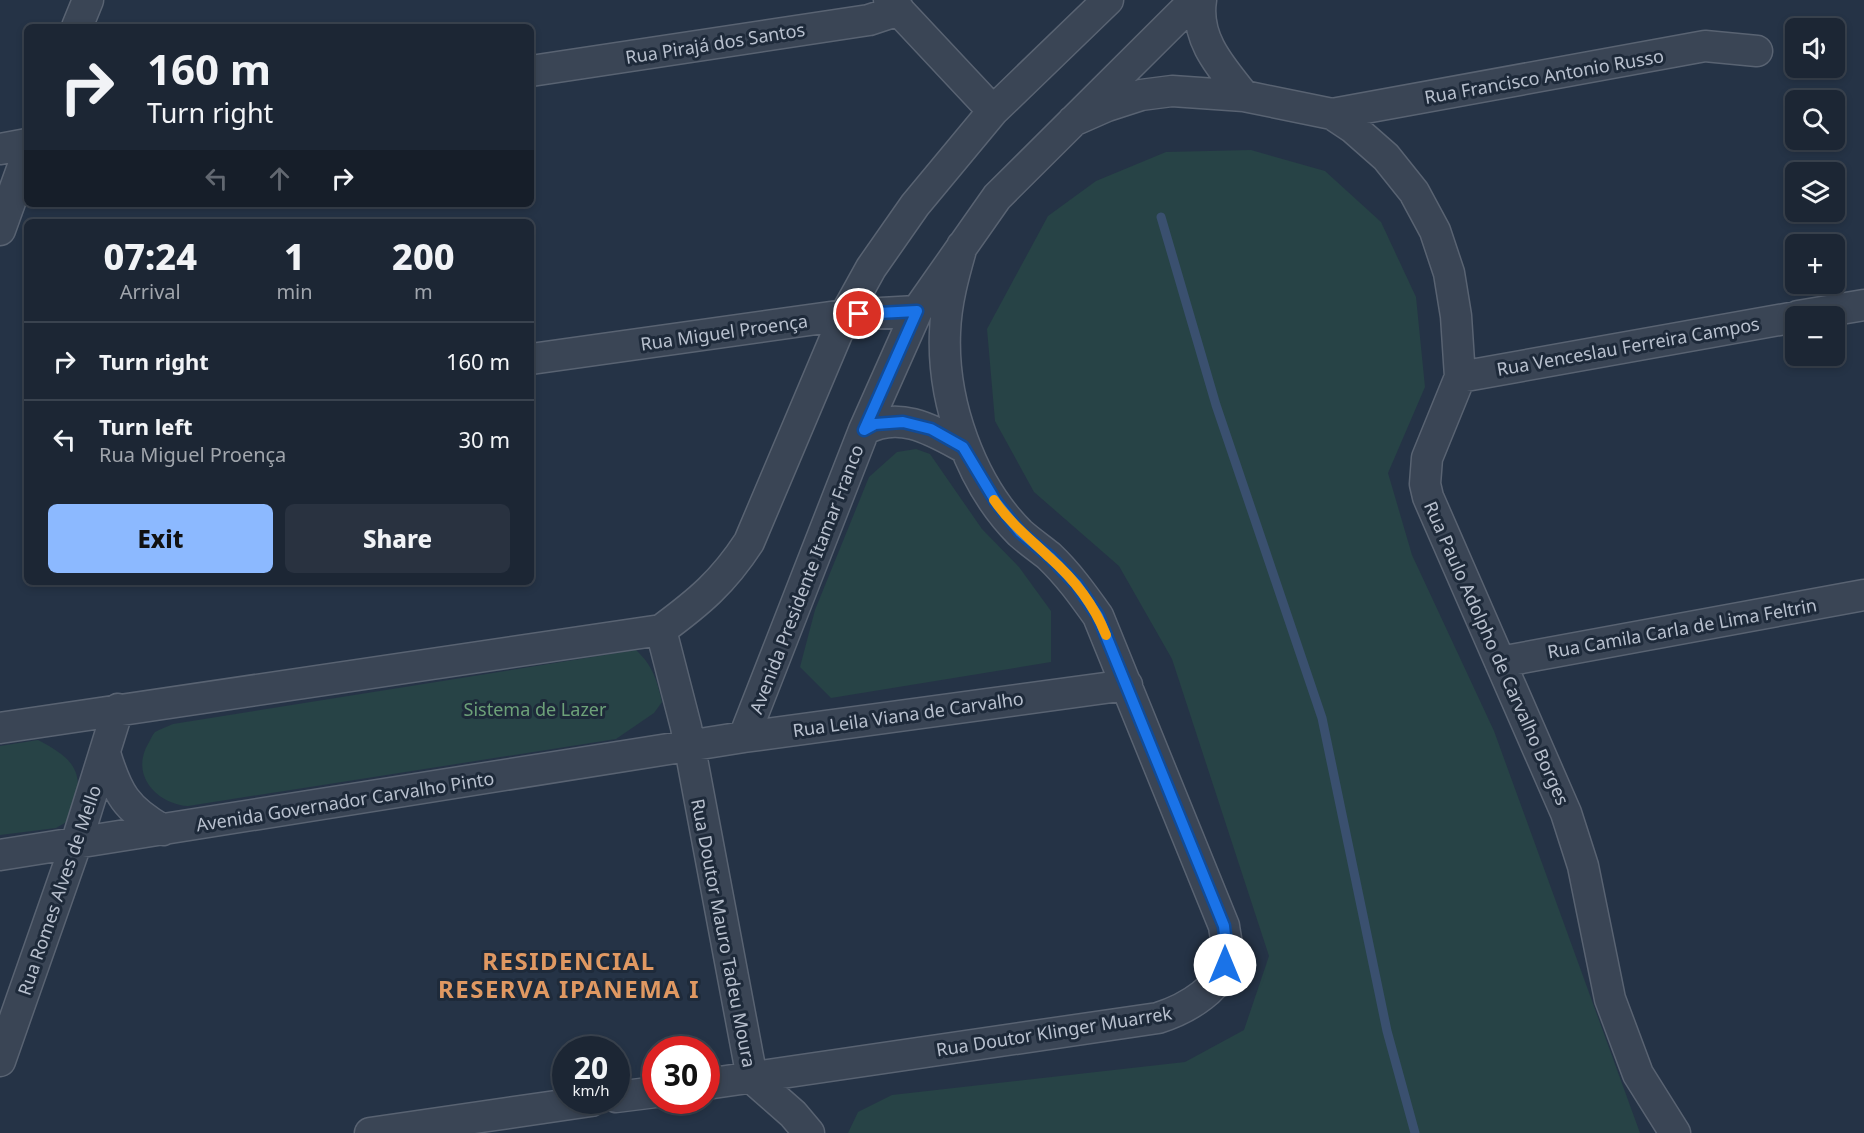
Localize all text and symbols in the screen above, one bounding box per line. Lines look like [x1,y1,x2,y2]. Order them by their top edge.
street label: Rua Pirajá dos Santos [623,17,807,69]
map controls [1785,18,1845,366]
button: sound [1785,18,1845,78]
text: 160 m [147,40,271,97]
street label: Rua Francisco Antonio Russo [1422,43,1666,109]
icon: right [48,48,126,126]
button: search [1785,90,1845,150]
text: Turn right [147,94,273,131]
icon: left [200,162,233,195]
icon: ahead [263,162,296,195]
icon: right [326,162,359,195]
button: layers [1785,162,1845,222]
text: 07:24 [103,232,197,281]
text: 1 [284,232,305,281]
text: 200 [392,232,455,281]
button: + [1785,234,1845,294]
text: Arrival [120,278,181,305]
text: min [276,278,313,305]
text: m [414,278,433,305]
pin [833,288,884,339]
icon: arrive [842,297,875,330]
button: − [1785,306,1845,366]
street label: Rua Miguel Proença [639,308,809,356]
street label: Rua Venceslau Ferreira Campos [1495,311,1761,381]
icon: right [48,345,81,378]
text: Turn right [99,346,209,376]
text: 160 m [446,346,510,376]
text: Turn left [99,411,193,441]
icon: left [48,423,81,456]
text: 30 m [459,424,510,454]
text: Rua Miguel Proença [99,441,286,468]
street label: Avenida Presidente Itamar Franco [743,441,869,717]
street label: Rua Paulo Adolpho de Carvalho Borges [1419,497,1575,809]
button: Exit [48,504,273,573]
button: Share [285,504,510,573]
street label: Rua Camila Carla de Lima Feltrin [1545,592,1819,664]
street label: Rua Leila Viana de Carvalho [791,686,1025,742]
park label: Sistema de Lazer [464,697,607,721]
street label: Avenida Governador Carvalho Pinto [194,766,496,836]
street label: Rua Romes Alves de Mello [12,782,106,998]
street label: Rua Doutor Mauro Tadeu Moura [686,797,762,1069]
position arrow [1193,933,1257,997]
district label: RESIDENCIAL RESERVA IPANEMA I [438,944,700,1005]
street label: Rua Doutor Klinger Muarrek [934,1000,1174,1062]
speed limit sign: 30 [642,1036,720,1114]
text: 20 [574,1047,608,1088]
text: km/h [573,1080,609,1100]

